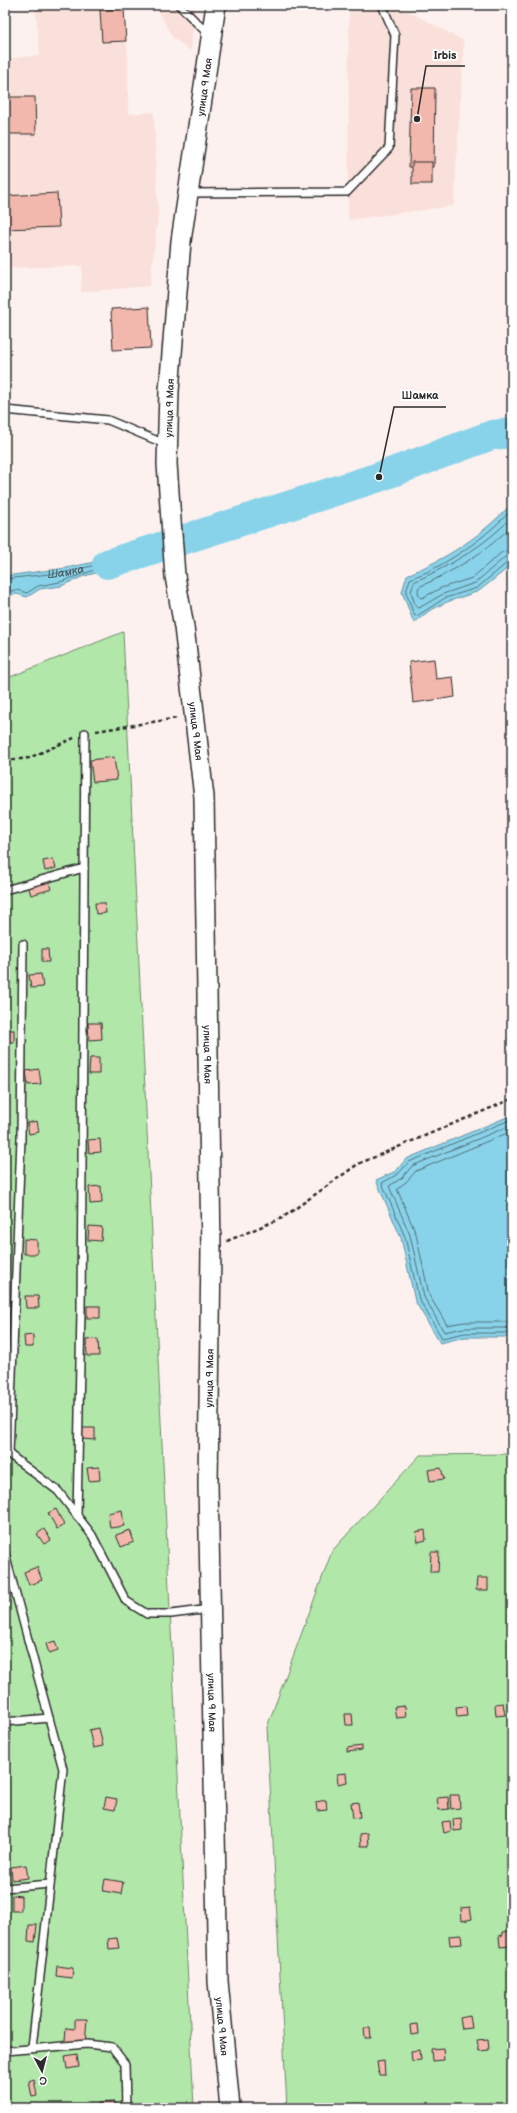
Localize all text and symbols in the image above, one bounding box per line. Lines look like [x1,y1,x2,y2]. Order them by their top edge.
callout: Irbis [426,43,465,66]
text: Irbis [434,49,457,62]
street label: улица 9 Мая [195,57,215,117]
street label: улица 9 Мая [163,378,177,438]
callout: Шамка [394,384,446,407]
text: Шамка [402,389,439,402]
water label: Шамка [47,562,86,581]
street label: улица 9 Мая [186,701,205,762]
street label: улица 9 Мая [201,1025,213,1085]
street label: улица 9 Мая [203,1348,217,1407]
street label: улица 9 Мая [205,1673,218,1733]
street label: улица 9 Мая [213,1997,230,2057]
north arrow [22,2051,62,2091]
text: С [38,2074,48,2087]

